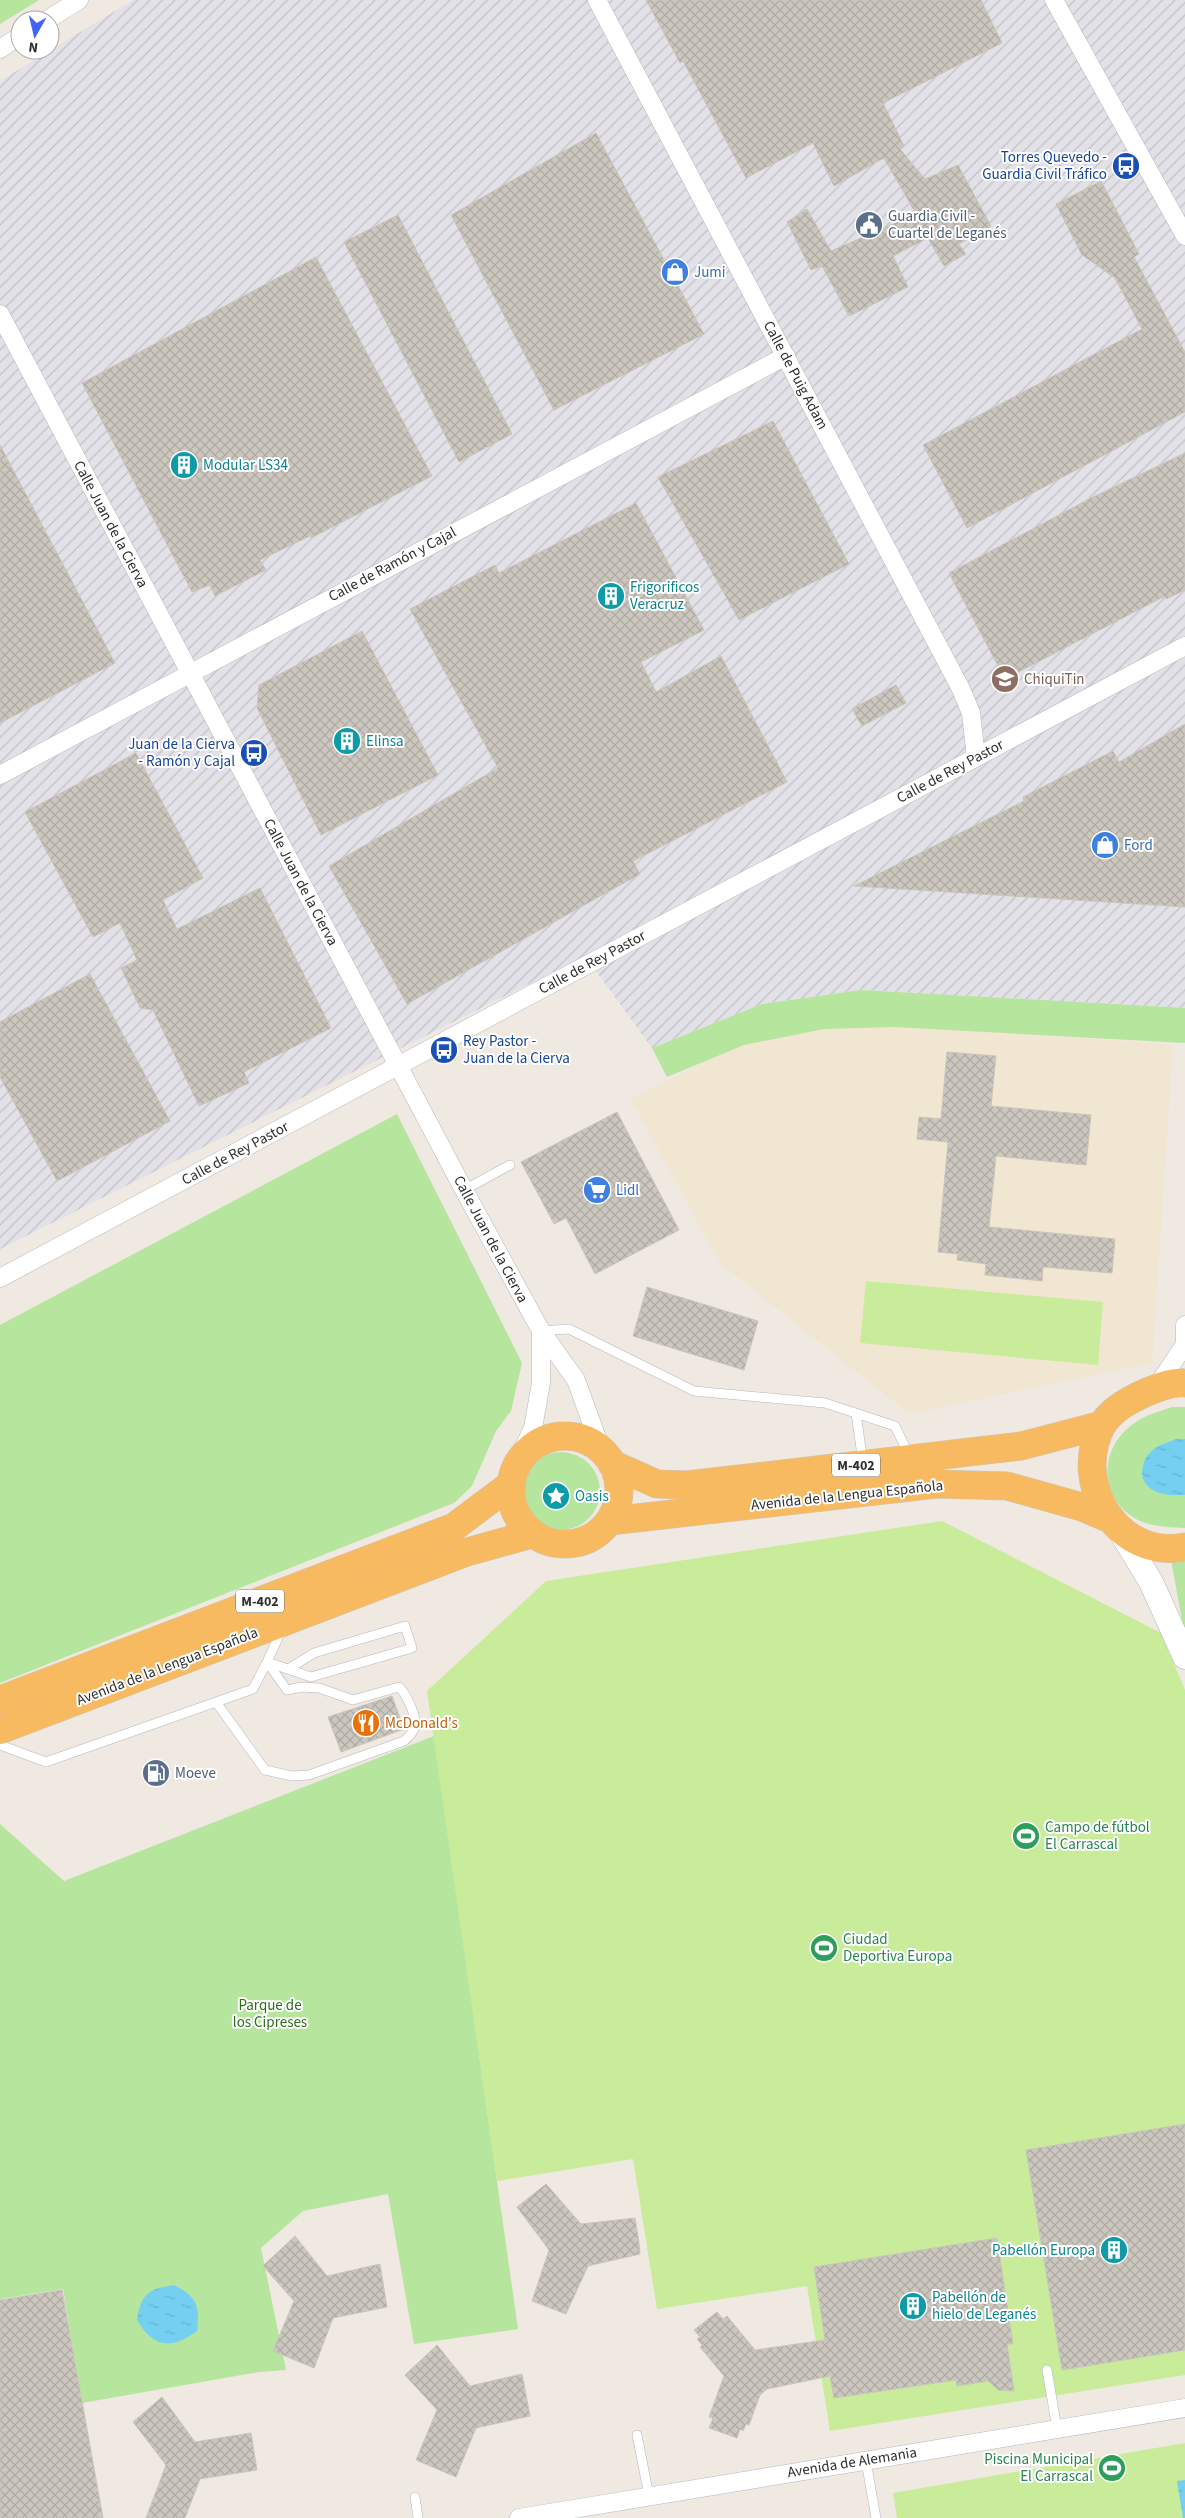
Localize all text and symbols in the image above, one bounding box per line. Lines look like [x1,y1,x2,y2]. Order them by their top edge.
north arrow [10,10,60,60]
text: N [27,36,39,57]
place label: Torres Quevedo - Guardia Civil Tráfico [982,147,1107,185]
bus stop icon: Torres Quevedo - Guardia Civil Tráfico [1111,151,1141,181]
place label: Guardia Civil - Cuartel de Leganés [888,206,1006,244]
public building icon: Guardia Civil - Cuartel de Leganés [854,210,884,240]
shop icon: Jumi [660,257,690,287]
place label: Jumi [694,262,725,283]
street label: Calle de Puig Adam [758,317,833,433]
building icon: Modular LS34 [169,450,199,480]
place label: Modular LS34 [203,455,289,476]
street label: Calle Juan de la Cierva [68,457,153,591]
street label: Calle de Ramón y Cajal [325,522,460,607]
place label: Frigorificos Veracruz [630,577,699,615]
building icon: Frigorificos Veracruz [596,581,626,611]
school or university icon: ChiquiTin [990,664,1020,694]
place label: ChiquiTin [1024,669,1085,690]
building icon: Elinsa [332,726,362,756]
place label: Elinsa [366,731,403,752]
place label: Juan de la Cierva - Ramón y Cajal [128,734,235,772]
street label: Calle de Rey Pastor [893,734,1008,809]
bus stop icon: Juan de la Cierva - Ramón y Cajal [239,738,269,768]
street label: Calle Juan de la Cierva [258,815,343,949]
shop icon: Ford [1090,830,1120,860]
place label: Ford [1124,835,1153,856]
street label: Calle de Rey Pastor [535,925,650,1000]
place label: Rey Pastor - Juan de la Cierva [463,1031,570,1069]
bus stop icon: Rey Pastor - Juan de la Cierva [429,1035,459,1065]
street label: Calle de Rey Pastor [178,1116,293,1191]
street label: Calle Juan de la Cierva [448,1172,533,1306]
supermarket icon: Lidl [582,1175,612,1205]
place label: Lidl [616,1180,639,1201]
road number: M-402 [832,1454,880,1476]
street label: Avenida de la Lengua Española [750,1475,944,1516]
place icon: Oasis [541,1481,571,1511]
place label: Oasis [575,1486,609,1507]
road number: M-402 [236,1590,284,1612]
street label: Avenida de la Lengua Española [73,1622,261,1711]
restaurant icon: McDonald's [351,1708,381,1738]
place label: McDonald's [385,1713,458,1734]
fuel station icon: Moeve [141,1758,171,1788]
place label: Moeve [175,1763,216,1784]
place label: Campo de fútbol El Carrascal [1045,1817,1150,1855]
sports icon: Campo de fútbol El Carrascal [1011,1821,1041,1851]
place label: Ciudad Deportiva Europa [843,1929,952,1967]
sports icon: Ciudad Deportiva Europa [809,1933,839,1963]
park label: Parque de los Cipreses [233,1995,307,2033]
building icon: Pabellón Europa [1099,2235,1129,2265]
place label: Pabellón Europa [992,2240,1095,2261]
place label: Pabellón de hielo de Leganés [932,2287,1036,2325]
building icon: Pabellón de hielo de Leganés [898,2291,928,2321]
street label: Avenida de Alemania [786,2442,918,2483]
place label: Piscina Municipal El Carrascal [984,2449,1093,2487]
sports icon: Piscina Municipal El Carrascal [1097,2453,1127,2483]

